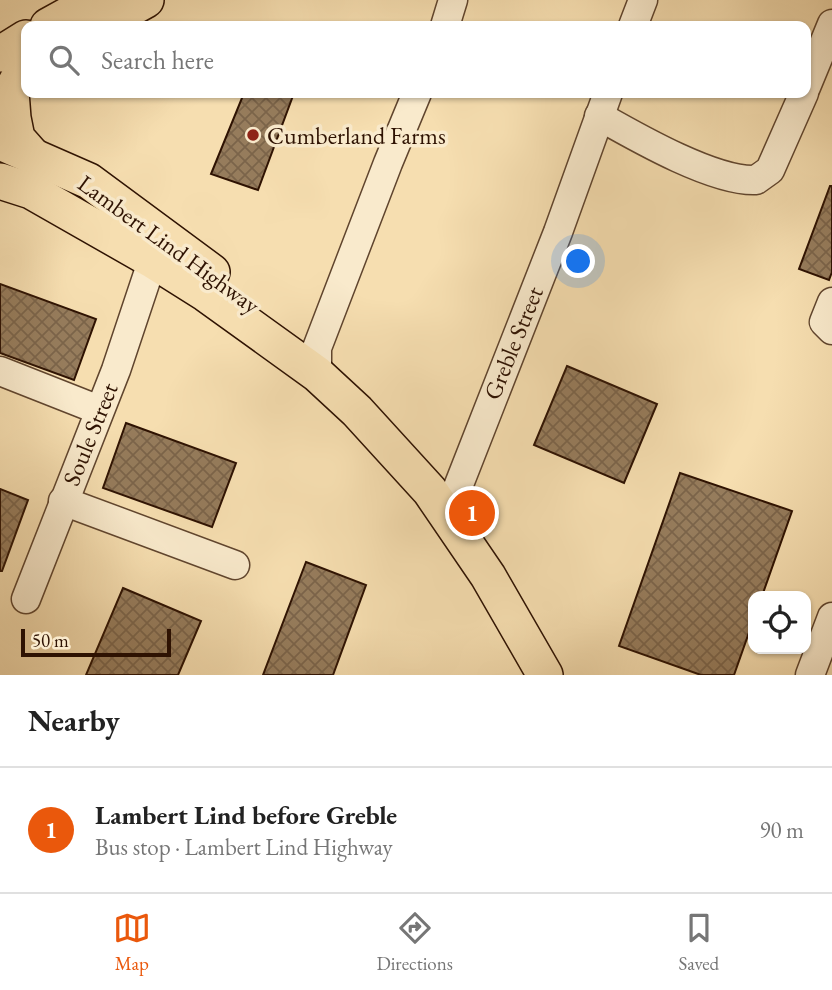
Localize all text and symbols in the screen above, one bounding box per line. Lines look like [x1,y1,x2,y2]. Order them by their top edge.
search box [21,21,811,98]
icon: search [45,41,83,79]
text: Search here [101,43,214,77]
place label: Cumberland Farms [267,120,446,151]
marker: Cumberland Farms [245,127,261,143]
street label: Lambert Lind Highway [72,168,266,321]
your location [561,244,595,278]
street label: Greble Street [476,281,550,404]
street label: Soule Street [55,378,125,490]
pin: 1 [449,487,495,539]
map controls [748,591,811,654]
button: locate [748,591,811,654]
scale bar [21,626,172,658]
text: 50 m [32,628,69,653]
text: Nearby [28,701,120,740]
text: Lambert Lind before Greble [95,798,397,832]
text: 1 [45,815,57,845]
text: 90 m [759,815,804,845]
text: Bus stop · Lambert Lind Highway [95,832,393,862]
tab: Map [113,909,151,976]
tab: Directions [376,909,453,976]
tab: Saved [678,909,719,976]

